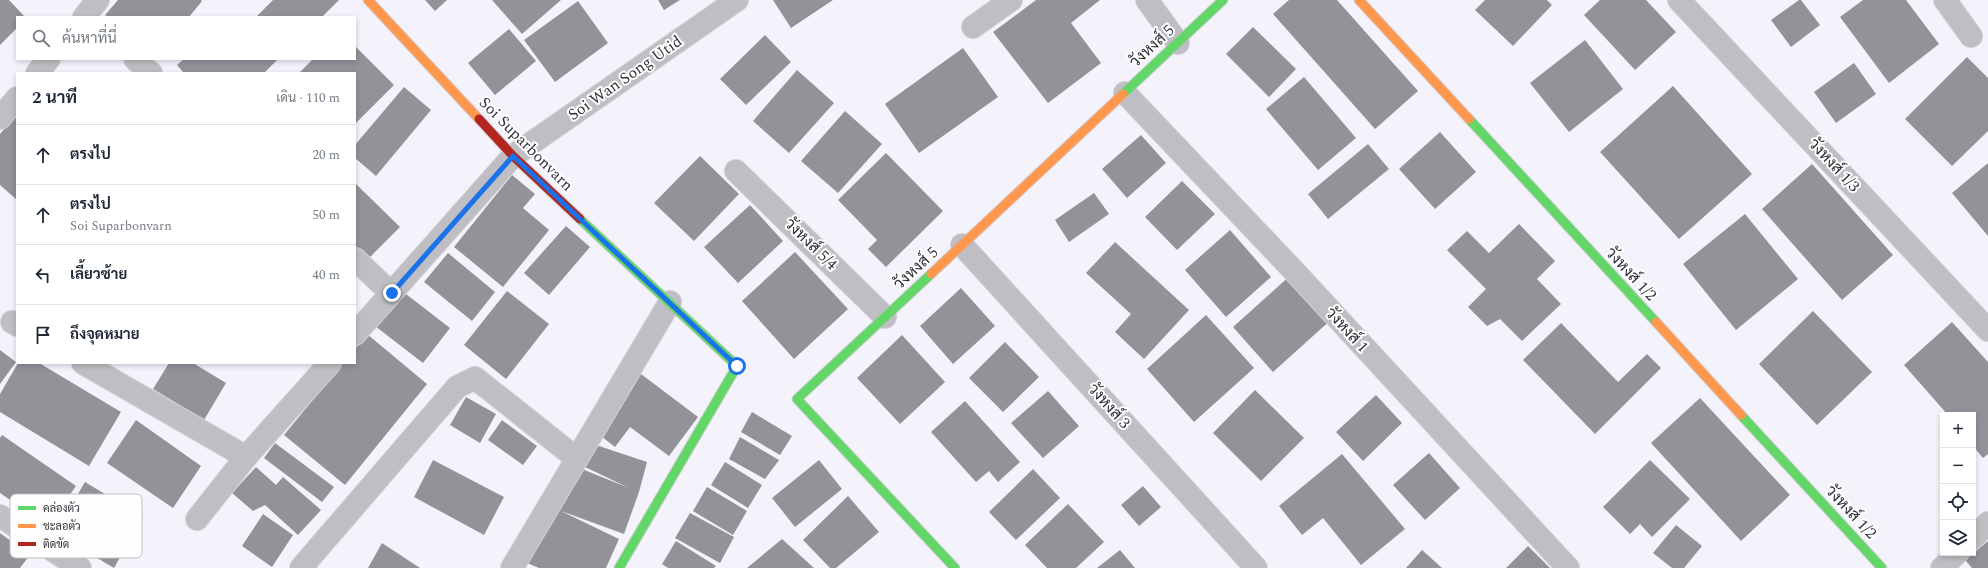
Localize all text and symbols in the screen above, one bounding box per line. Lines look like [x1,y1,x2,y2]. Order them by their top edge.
search box [16,16,356,60]
street label: วังหงส์ 5 [1123,18,1180,73]
icon: search [30,27,52,49]
text: ค้นหาที่นี่ [62,27,117,50]
street label: Soi Wan Song Utid [563,29,687,126]
text: 2 นาที [32,85,77,111]
text: เดิน · 110 m [276,88,340,108]
street label: Soi Suparbonvarn [473,91,579,197]
street label: วังหงส์ 1/3 [1803,132,1866,197]
text: ตรงไป [70,143,111,166]
icon: ahead [32,144,54,166]
text: 20 m [313,145,340,165]
text: ตรงไป [70,193,111,216]
icon: ahead [32,204,54,226]
text: 50 m [313,205,340,225]
street label: วังหงส์ 5/4 [779,212,844,276]
text: Soi Suparbonvarn [70,216,172,236]
street label: วังหงส์ 5 [887,240,944,295]
street label: วังหงส์ 1/2 [1600,241,1663,306]
text: เลี้ยวซ้าย [70,263,127,286]
icon: left [32,264,54,286]
text: 40 m [313,265,340,285]
route end [383,284,401,302]
street label: วังหงส์ 1 [1320,301,1375,358]
text: ถึงจุดหมาย [70,323,140,346]
icon: arrive [32,324,54,346]
route start [728,357,746,375]
street label: วังหงส์ 3 [1082,377,1137,434]
map controls [1940,412,1976,556]
button: + [1940,412,1976,448]
button: − [1940,448,1976,484]
street label: วังหงส์ 1/2 [1820,479,1883,544]
button: locate [1940,484,1976,520]
legend [10,494,142,558]
text: คล่องตัว [43,500,80,517]
text: ชะลอตัว [43,518,81,535]
button: layers [1940,520,1976,556]
text: ติดขัด [43,536,69,553]

